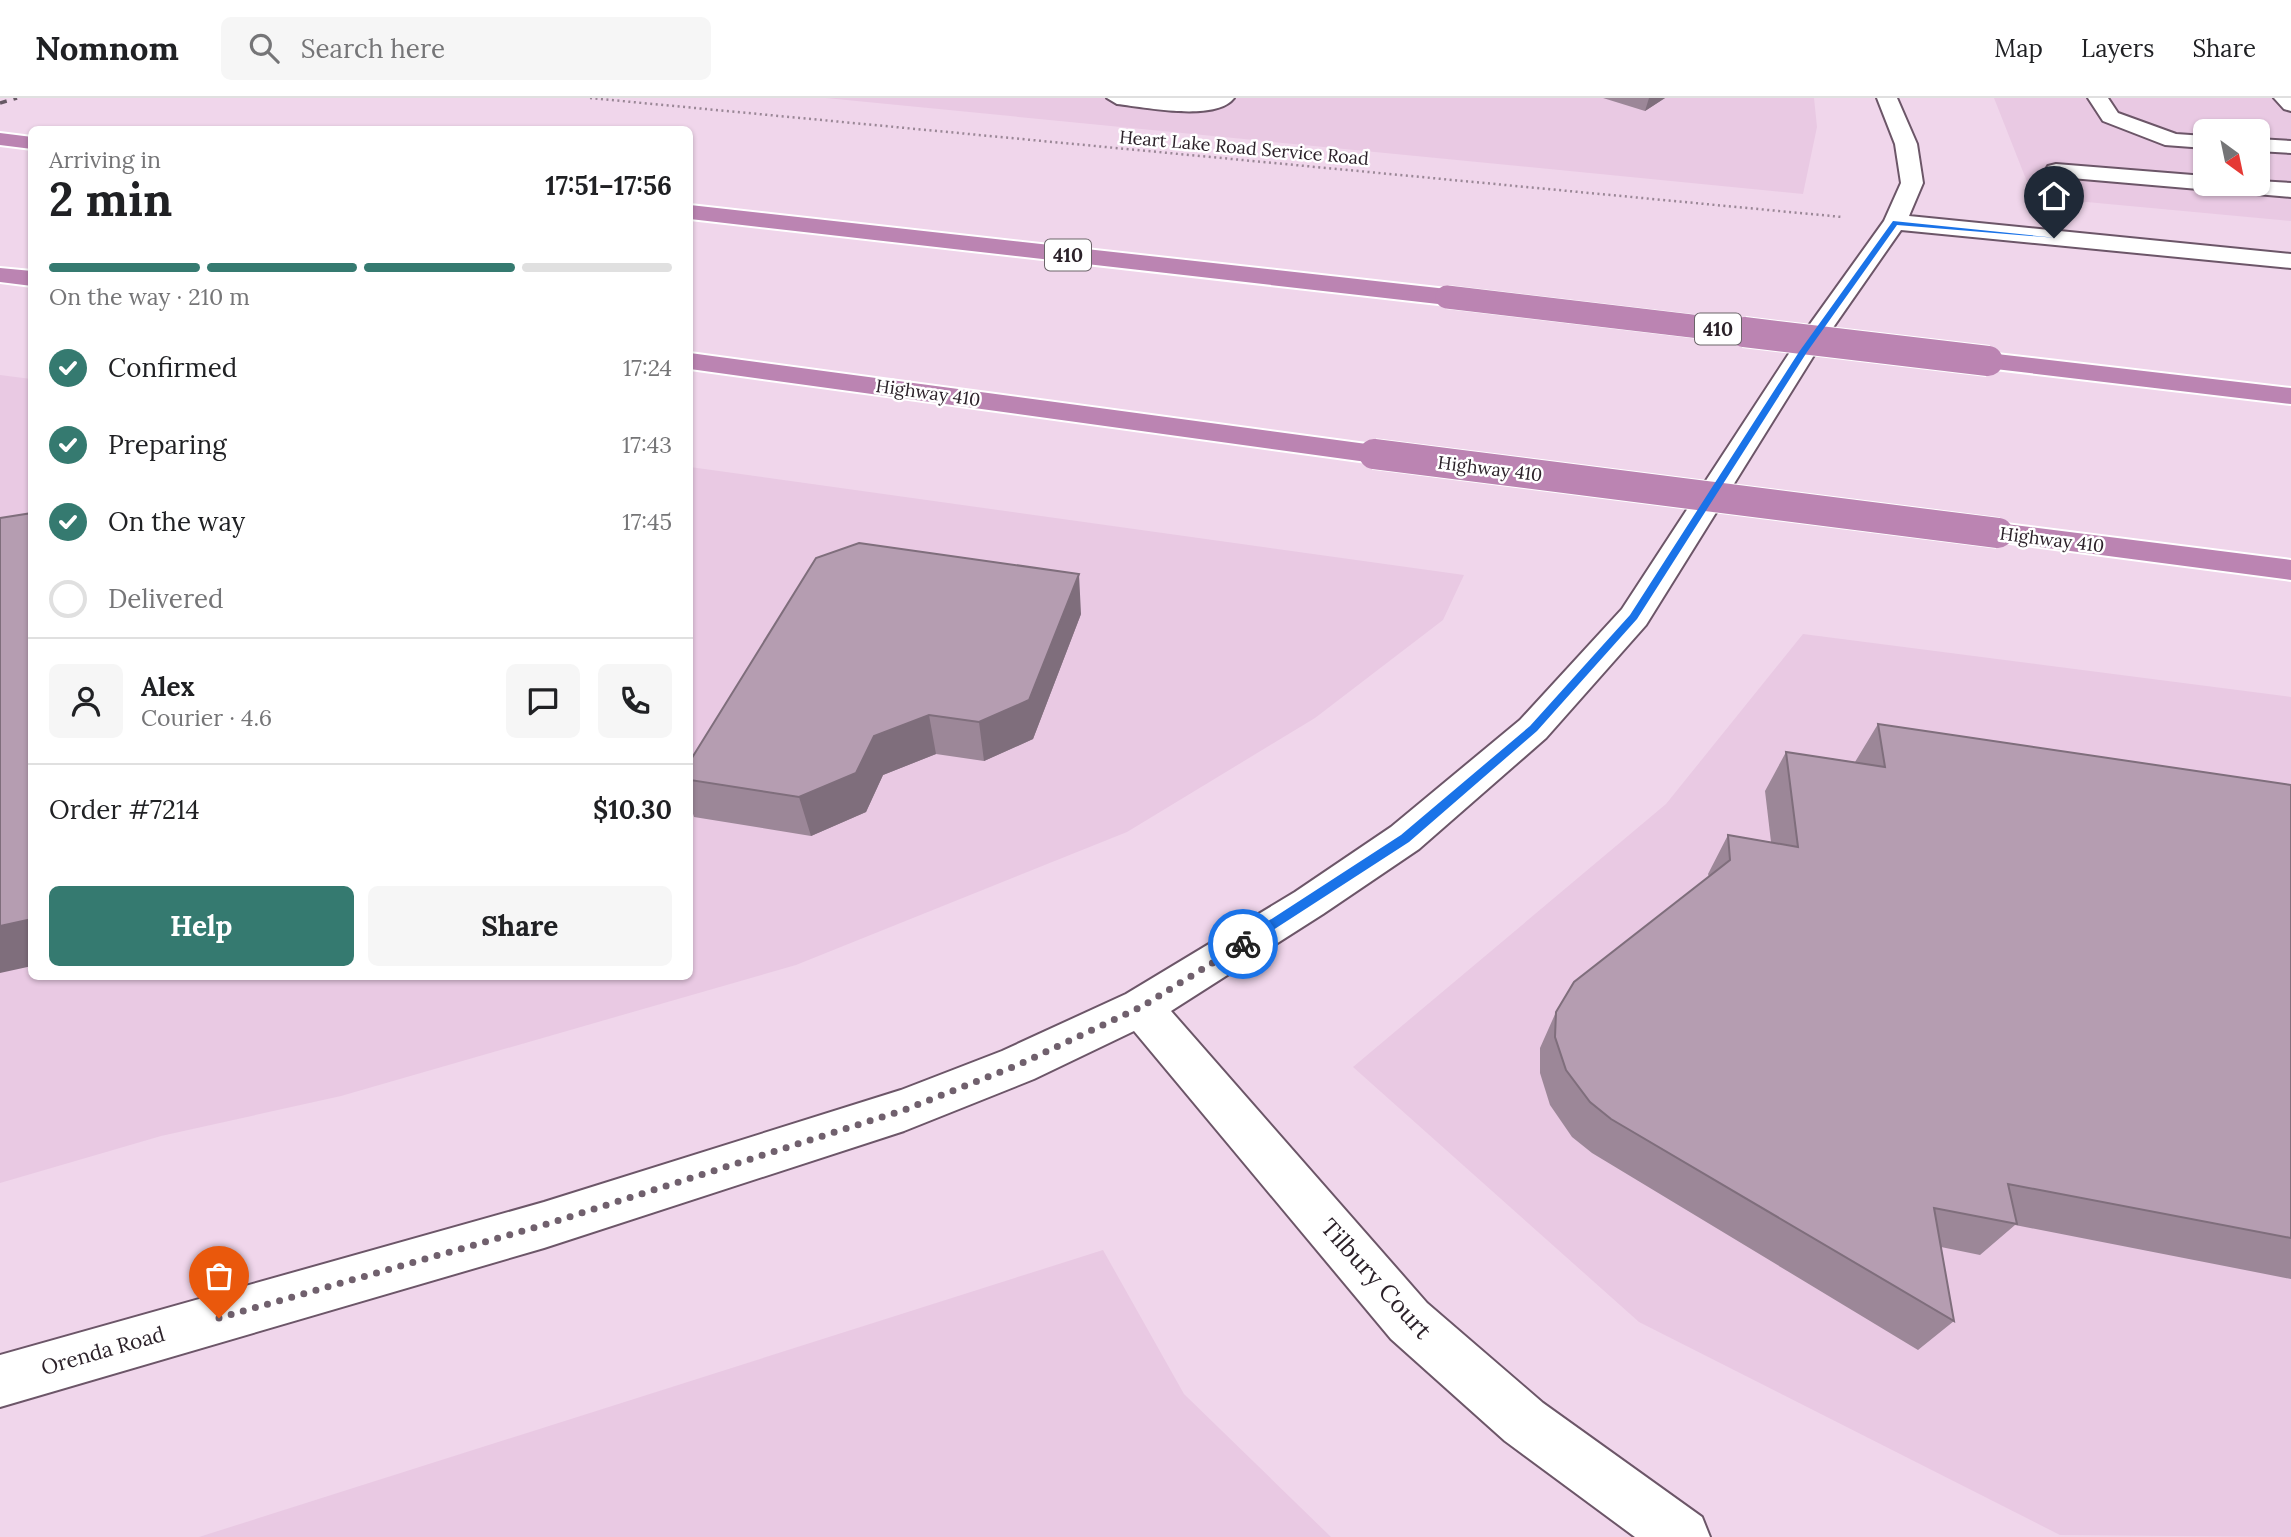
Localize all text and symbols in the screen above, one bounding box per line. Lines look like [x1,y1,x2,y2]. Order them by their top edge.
search box [221,17,711,80]
text: Nomnom [35,27,179,69]
icon: search [245,29,283,67]
text: Search here [301,32,445,65]
text: Map [1994,33,2043,64]
text: Layers [2081,33,2154,64]
text: Share [2192,33,2256,64]
north arrow [2193,119,2270,196]
map controls [2193,119,2270,196]
street label: Heart Lake Road Service Road [1118,125,1370,170]
text: Arriving in [49,145,161,174]
pin [2024,166,2084,238]
text: 17:51–17:56 [545,169,672,202]
text: 2 min [49,170,172,229]
icon: home [2035,177,2073,215]
road number: 410 [1045,239,1091,270]
text: On the way · 210 m [49,282,250,311]
road number: 410 [1695,314,1741,344]
icon: check [49,349,87,387]
text: Confirmed [108,351,237,384]
text: 17:24 [623,353,672,382]
street label: Highway 410 [874,374,982,411]
icon: check [49,426,87,464]
text: Preparing [108,428,227,461]
text: 17:43 [622,430,672,459]
street label: Highway 410 [1436,451,1544,486]
icon: check [49,503,87,541]
text: On the way [108,505,245,538]
text: 17:45 [622,507,672,536]
street label: Highway 410 [1998,522,2106,557]
text: Delivered [108,582,224,615]
button: person [49,664,123,738]
button: chat [506,664,580,738]
button: phone [598,664,672,738]
text: Alex [141,670,195,703]
text: Courier · 4.6 [141,703,272,732]
text: Order #7214 [49,793,200,826]
text: $10.30 [593,793,672,826]
button: Help [49,886,354,966]
button: Share [368,886,672,966]
courier [1208,909,1278,979]
icon: bike [1224,925,1262,963]
street label: Tilbury Court [1314,1212,1439,1346]
pin [189,1246,249,1318]
icon: bag [200,1257,238,1295]
street label: Orenda Road [38,1320,168,1381]

